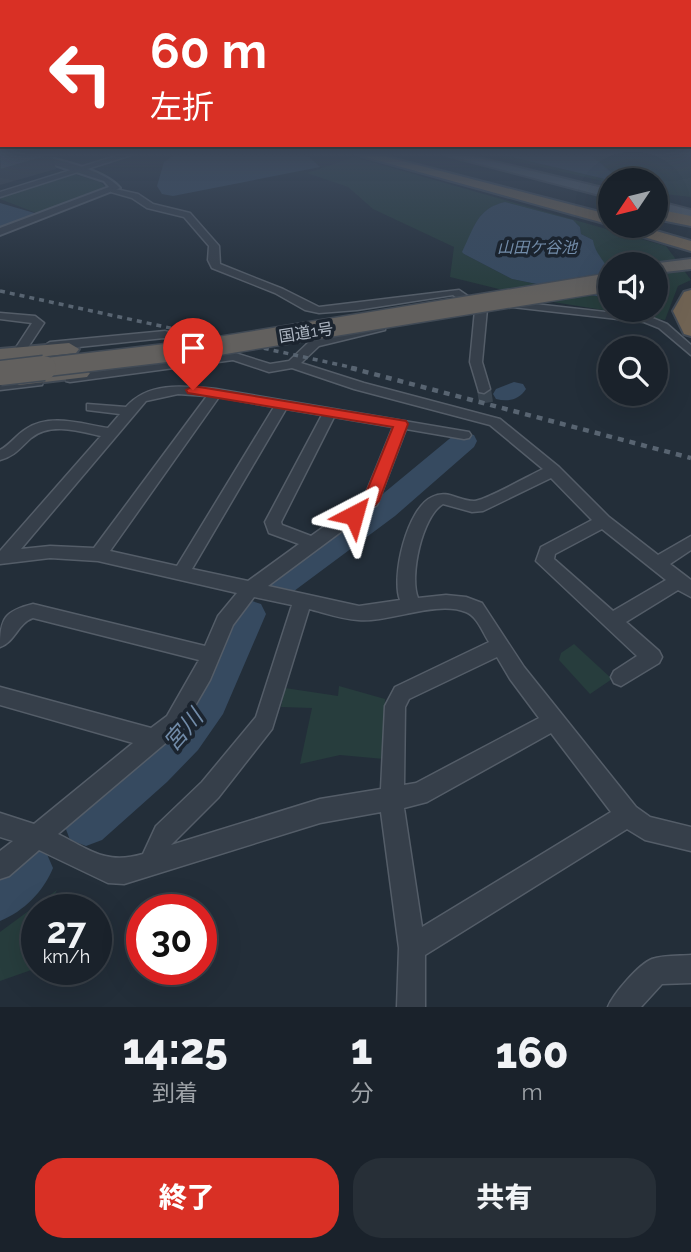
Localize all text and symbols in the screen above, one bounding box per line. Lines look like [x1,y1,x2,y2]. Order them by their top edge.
text: 60 m [150,22,267,79]
icon: left [35,28,126,119]
text: 左折 [150,88,214,125]
north arrow [598,168,668,238]
map controls [598,168,668,406]
water label: 山田ケ谷池 [497,238,579,257]
button: sound [598,252,668,322]
pin [163,318,223,390]
street label: 国道1号 [278,319,335,346]
icon: arrive [174,329,212,367]
button: search [598,336,668,406]
position arrow [317,478,391,552]
water label: 宮川 [157,701,210,756]
speed limit sign: 30 [126,894,217,985]
text: 27 [47,910,86,951]
text: km/h [43,946,90,967]
text: 14:25 [122,1025,228,1074]
text: 1 [351,1025,373,1074]
text: 160 [496,1029,569,1078]
text: m [521,1078,543,1105]
text: 到着 [152,1079,198,1106]
text: 分 [350,1079,373,1106]
button: 終了 [35,1158,339,1238]
button: 共有 [353,1158,656,1238]

